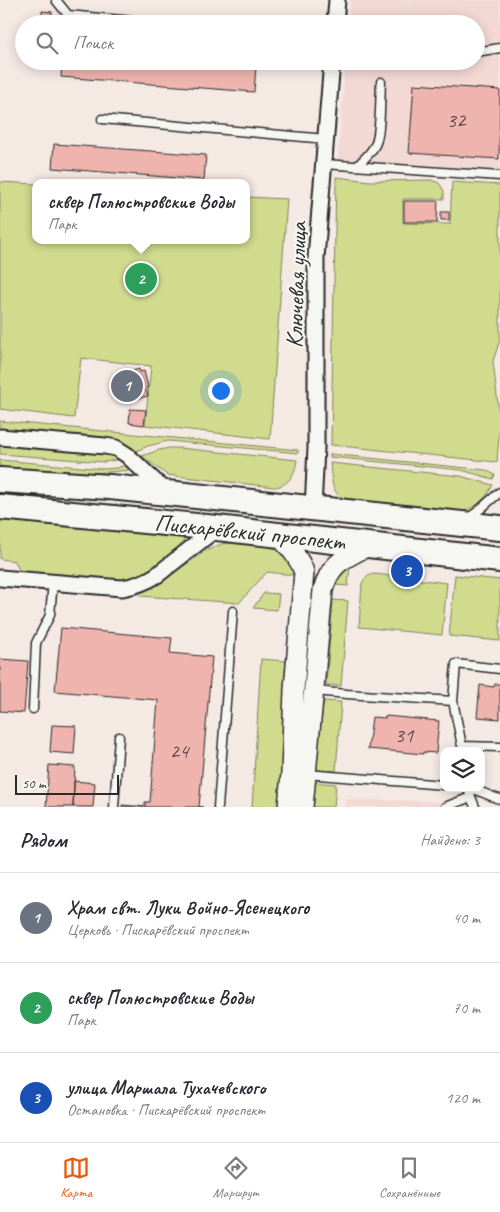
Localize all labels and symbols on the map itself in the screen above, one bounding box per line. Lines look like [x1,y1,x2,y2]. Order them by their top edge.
house number: 32 [447,107,467,133]
street label: Ключевая улица [279,220,313,349]
pin: 2 [125,260,157,298]
pin: 1 [111,367,143,405]
your location [208,378,234,404]
street label: Пискарёвский проспект [153,507,347,557]
pin: 3 [391,552,423,590]
house number: 31 [395,722,415,748]
house number: 24 [170,738,191,764]
scale bar [15,772,119,795]

